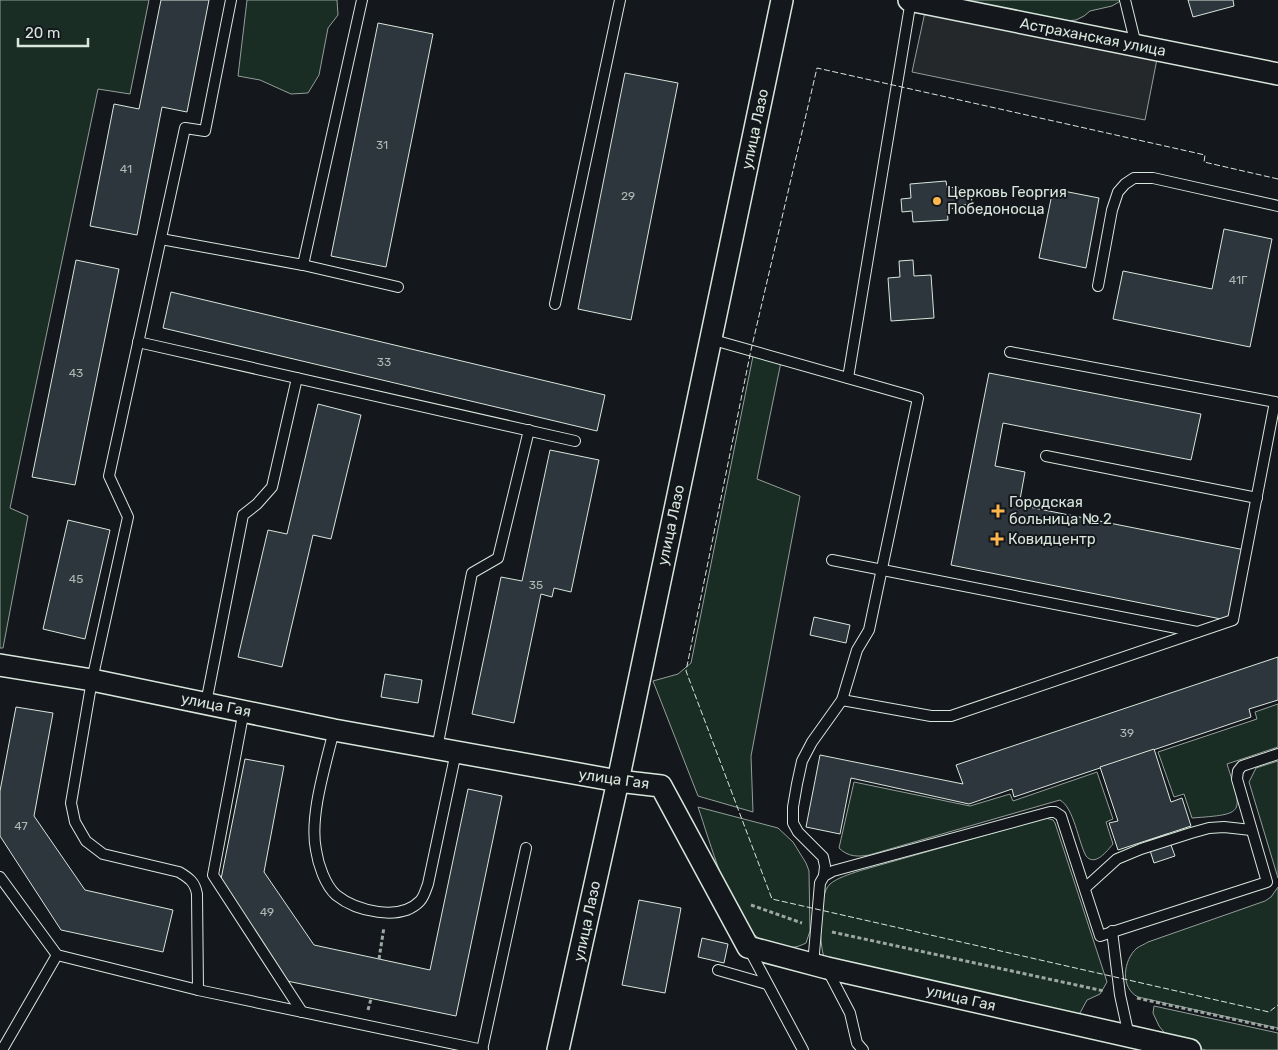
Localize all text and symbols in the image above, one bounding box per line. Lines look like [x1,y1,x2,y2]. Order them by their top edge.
street label: Астраханская улица [1018,14,1168,60]
scale bar [18,15,88,47]
text: 20 m [25,24,60,42]
street label: улица Лазо [738,87,772,171]
house number: 31 [376,138,388,152]
house number: 41 [120,162,132,176]
place label: Церковь Георгия Победоносца [947,183,1067,218]
house number: 29 [621,189,635,203]
marker: Церковь Георгия Победоносца [931,195,943,207]
house number: 41Г [1229,273,1248,287]
house number: 33 [377,355,391,369]
house number: 43 [69,366,83,380]
street label: улица Лазо [654,483,688,567]
place label: Городская больница № 2 [1009,493,1112,528]
marker: Городская больница № 2 [991,504,1005,518]
place label: Ковидцентр [1008,530,1096,548]
marker: Ковидцентр [990,532,1004,546]
house number: 45 [69,572,83,586]
house number: 35 [529,578,543,592]
street label: улица Гая [179,689,253,721]
house number: 39 [1120,726,1134,740]
street label: улица Гая [578,765,650,793]
house number: 47 [14,819,28,833]
street label: улица Лазо [570,879,604,963]
house number: 49 [260,905,274,919]
street label: улица Гая [924,981,998,1015]

